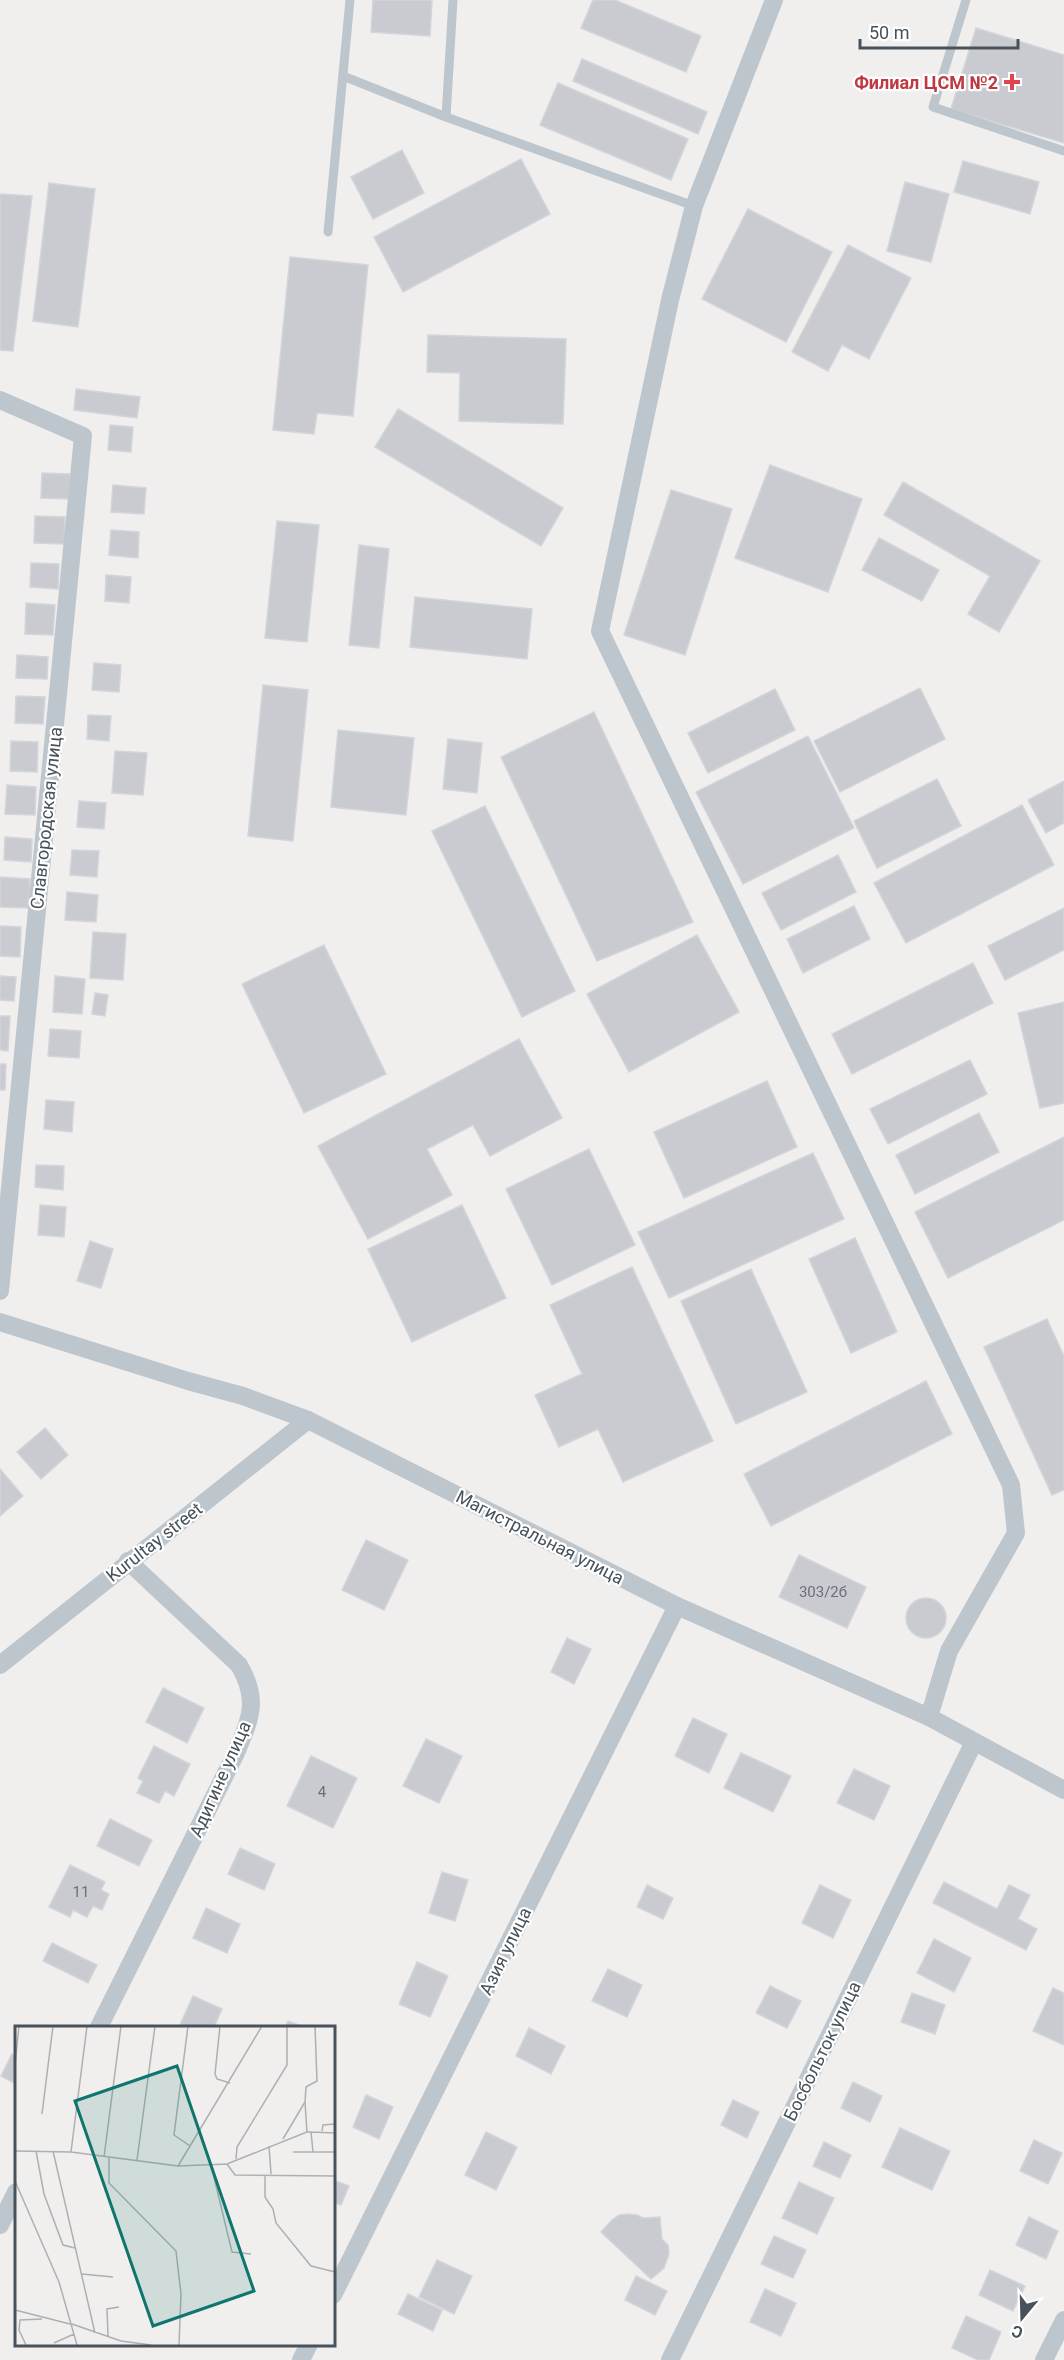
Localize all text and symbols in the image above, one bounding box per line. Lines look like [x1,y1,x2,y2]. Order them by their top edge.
scale bar [860,12,1018,50]
text: 50 m [869,22,909,43]
place label: Филиал ЦСМ №2 [854,72,998,93]
marker: Филиал ЦСМ №2 [1003,73,1021,91]
street label: Славгородская улица [26,726,66,910]
street label: Магистральная улица [453,1486,627,1588]
street label: Kurultay street [102,1498,206,1586]
house number: 303/2б [799,1583,847,1601]
street label: Адигине улица [185,1718,255,1840]
house number: 4 [318,1783,327,1801]
house number: 11 [73,1883,89,1901]
street label: Азия улица [475,1904,535,1998]
street label: Босбольток улица [779,1978,865,2124]
inset map [15,2026,334,2345]
north arrow [992,2288,1052,2348]
text: С [1009,2321,1025,2342]

